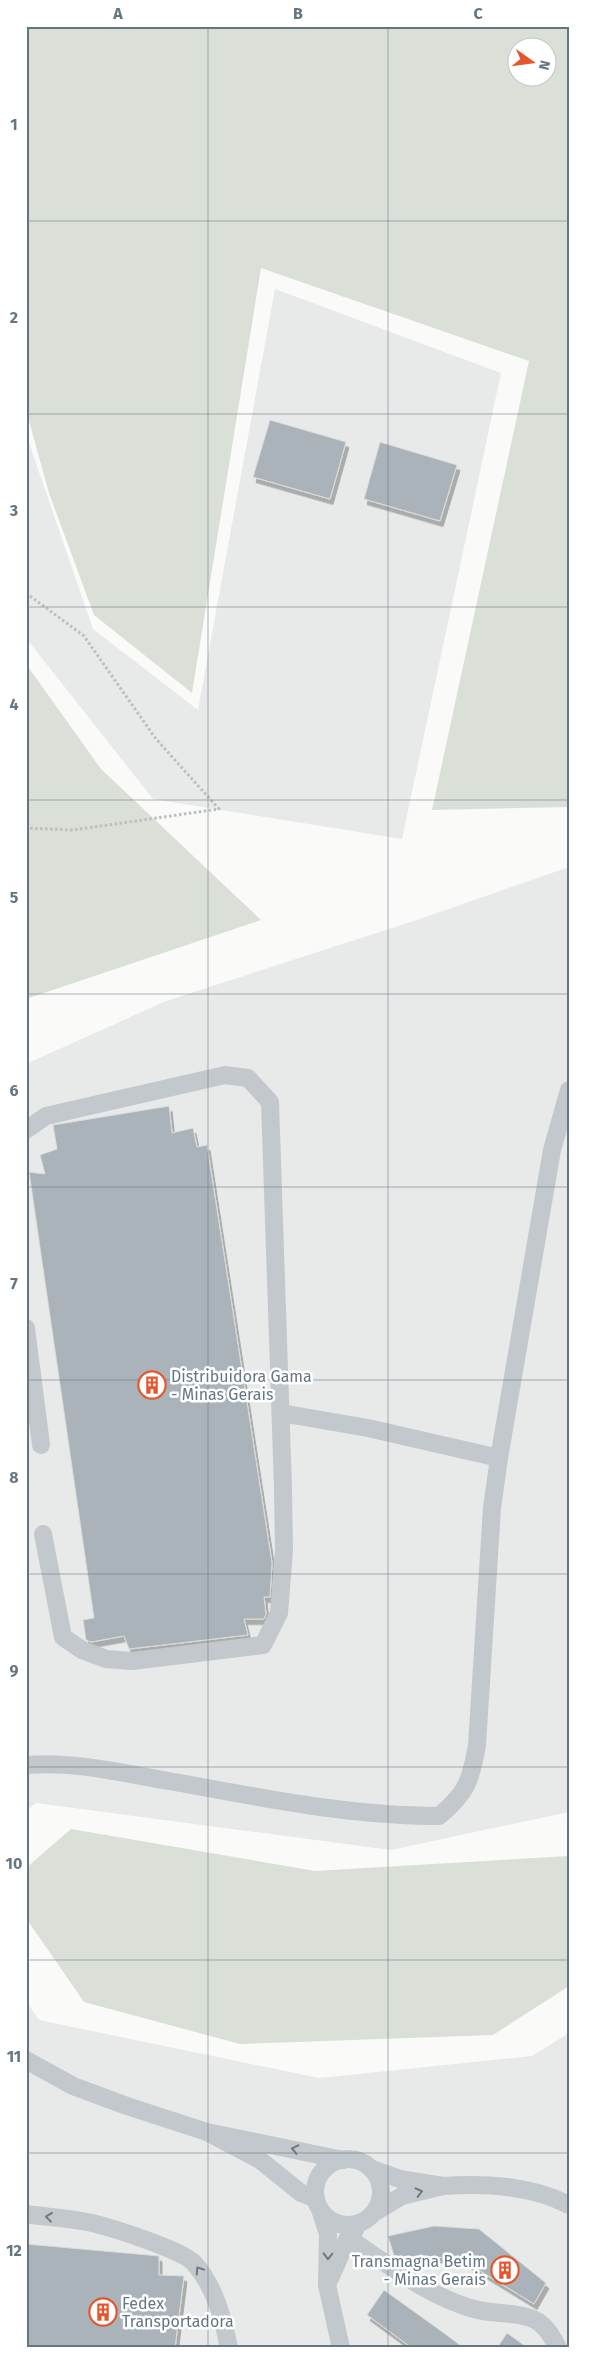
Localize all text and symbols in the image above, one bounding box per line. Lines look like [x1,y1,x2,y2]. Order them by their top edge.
text: A [112,4,123,23]
text: B [293,4,303,23]
text: C [473,4,483,23]
north arrow [508,38,558,88]
text: N [535,58,554,72]
text: 1 [10,115,18,134]
text: 2 [10,308,18,327]
text: 3 [9,501,18,520]
text: 4 [9,695,19,714]
text: 5 [10,888,19,907]
text: 6 [9,1081,19,1100]
text: 7 [10,1274,18,1293]
place label: Distribuidora Gama - Minas Gerais [171,1367,312,1404]
building icon: Distribuidora Gama - Minas Gerais [137,1370,167,1400]
text: 8 [9,1468,19,1487]
text: 9 [10,1661,19,1680]
text: 10 [6,1854,22,1873]
text: 11 [7,2047,21,2066]
one-way arrow [291,2144,300,2155]
one-way arrow [415,2187,424,2198]
one-way arrow [45,2212,53,2223]
text: 12 [6,2241,22,2260]
one-way arrow [323,2252,333,2260]
place label: Transmagna Betim - Minas Gerais [352,2252,486,2289]
building icon: Transmagna Betim - Minas Gerais [490,2255,520,2285]
one-way arrow [196,2267,205,2276]
place label: Fedex Transportadora [122,2294,234,2331]
building icon: Fedex Transportadora [88,2297,118,2327]

